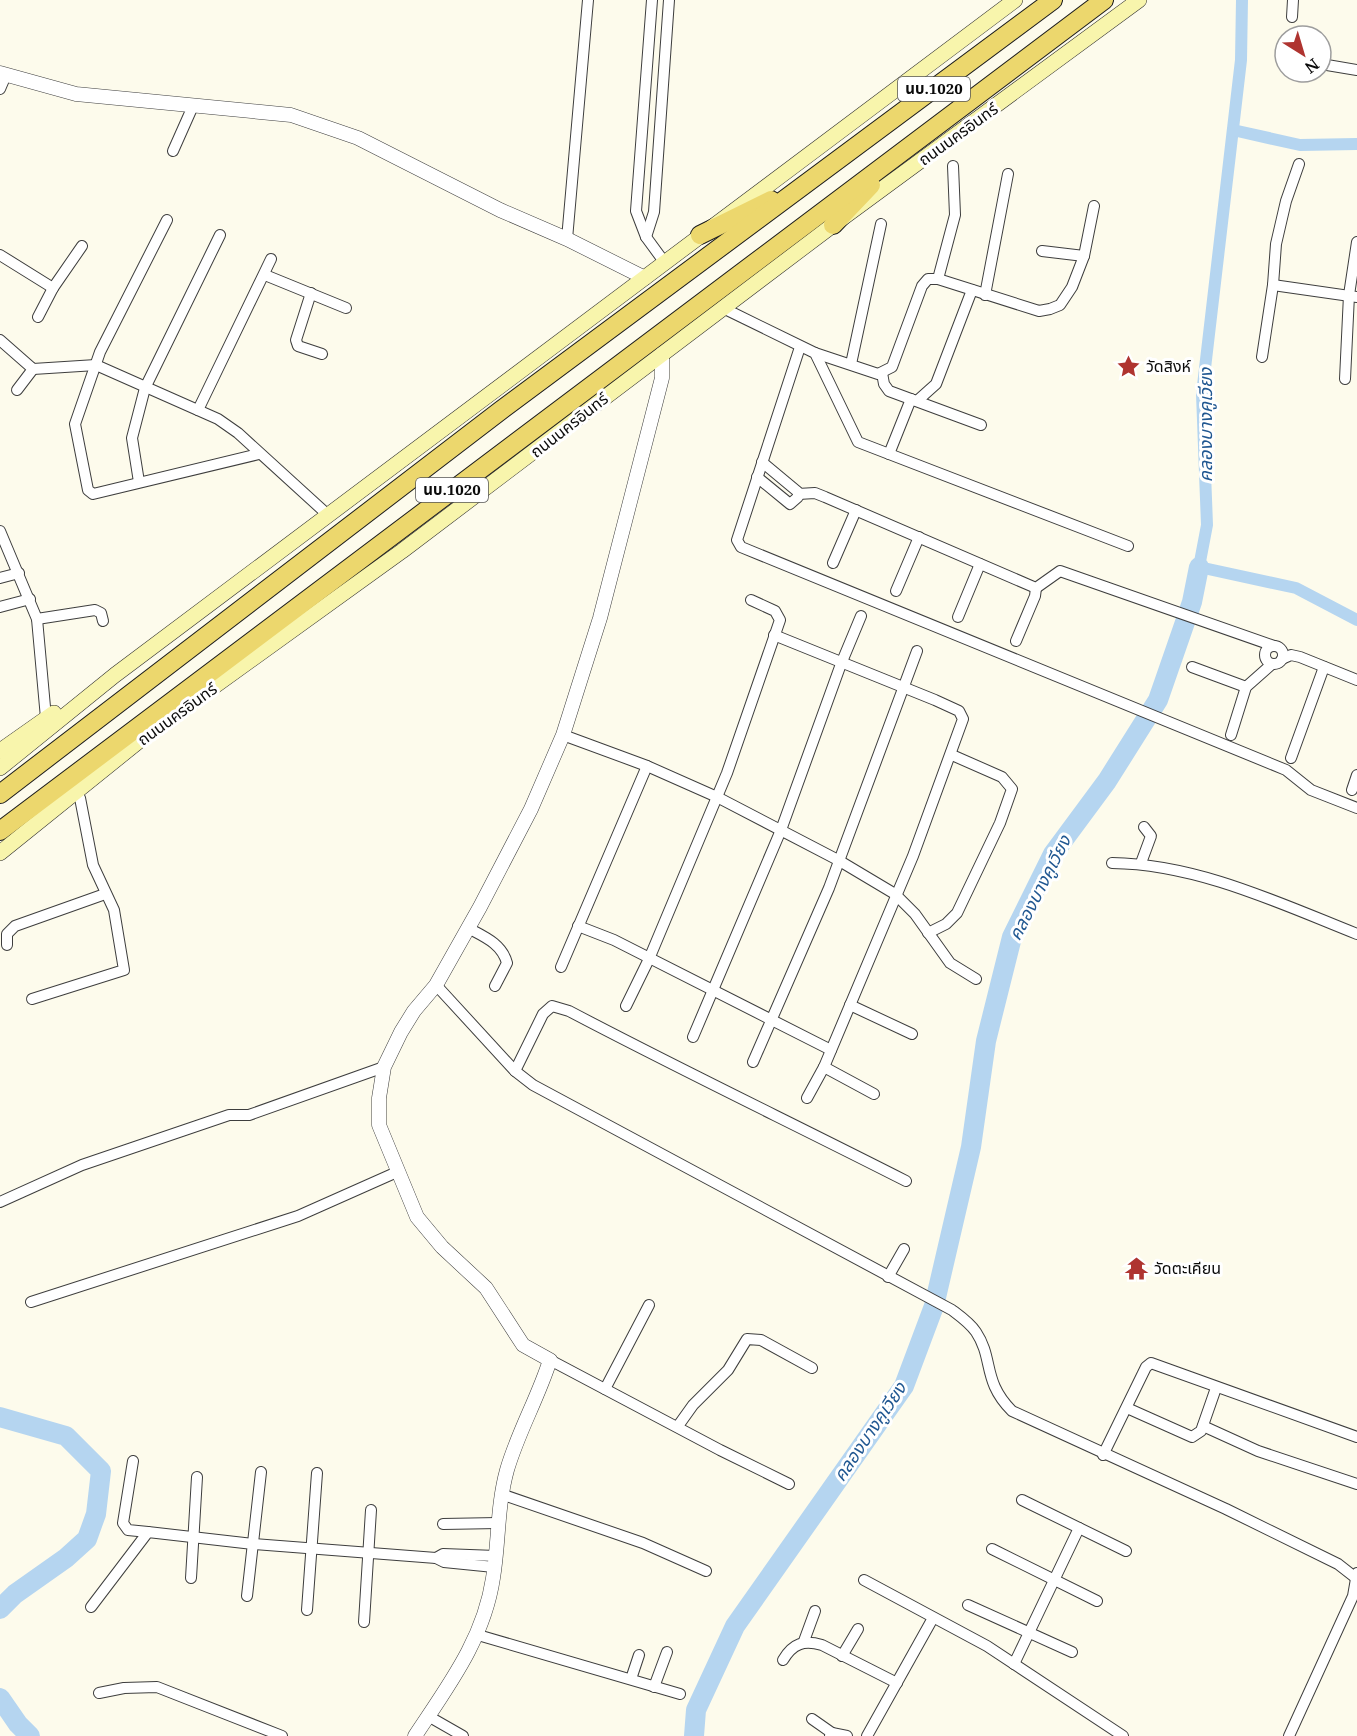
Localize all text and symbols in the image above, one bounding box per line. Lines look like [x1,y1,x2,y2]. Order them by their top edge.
north arrow [1273,24,1333,84]
text: N [1300,53,1324,79]
road number: นบ.1020 [898,77,970,101]
street label: ถนนนครอินทร์ [914,97,1003,170]
place icon: วัดสิงห์ [1115,353,1141,379]
place label: วัดสิงห์ [1146,355,1191,377]
water label: คลองบางคูเวียง [1193,366,1217,482]
street label: ถนนนครอินทร์ [525,387,613,462]
road number: นบ.1020 [416,478,488,502]
street label: ถนนนครอินทร์ [133,677,222,750]
water label: คลองบางคูเวียง [1002,830,1076,944]
temple icon: วัดตะเคียน [1123,1255,1149,1281]
place label: วัดตะเคียน [1154,1257,1221,1279]
water label: คลองบางคูเวียง [827,1376,912,1486]

